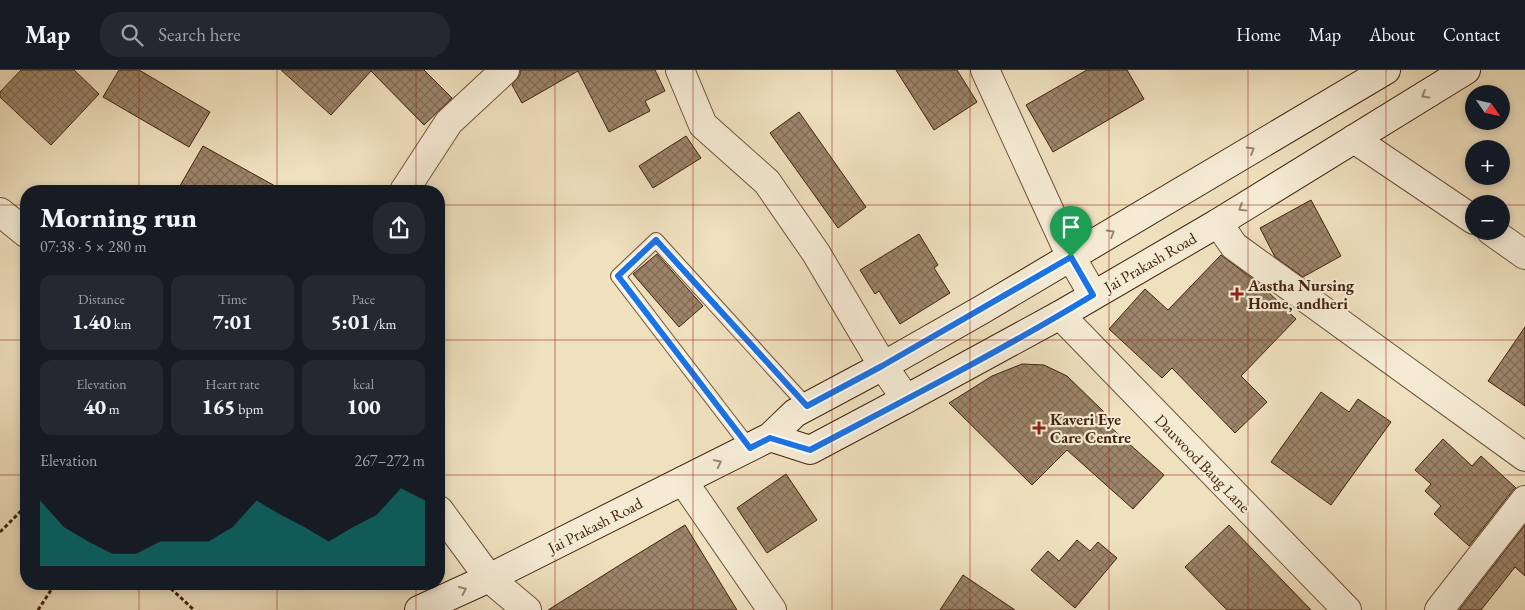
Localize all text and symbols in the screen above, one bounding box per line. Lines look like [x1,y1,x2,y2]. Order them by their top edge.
search box [100,12,450,57]
text: Map [25,19,70,50]
icon: search [118,21,146,49]
text: Search here [158,22,241,47]
text: Home [1236,23,1281,46]
text: Map [1309,23,1341,46]
text: About [1369,23,1415,46]
text: Contact [1443,23,1500,46]
north arrow [1465,85,1510,130]
map controls [1465,85,1510,240]
one-way arrow [1421,89,1430,99]
button: + [1465,140,1510,185]
one-way arrow [1245,147,1254,157]
button: − [1465,195,1510,240]
text: Morning run [40,199,197,235]
button: share [373,202,425,254]
one-way arrow [1238,202,1247,212]
pin [1050,206,1092,257]
icon: arrive [1057,213,1085,241]
street label: Jai Prakash Road [1098,227,1201,298]
one-way arrow [1106,230,1115,240]
text: 07:38 · 5 × 280 m [40,236,147,257]
place label: Aastha Nursing Home, andheri [1247,275,1355,314]
marker: Aastha Nursing Home, andheri [1230,287,1244,301]
text: Distance [78,290,125,308]
text: Time [218,290,247,308]
text: Pace [352,290,375,308]
text: 1.40 [72,308,111,335]
text: 7:01 [212,308,253,335]
text: 5:01 [331,308,371,335]
text: km [111,315,131,333]
text: /km [371,315,396,333]
text: Elevation [76,375,127,393]
text: Heart rate [205,375,260,393]
text: kcal [353,375,374,393]
text: 40 [83,393,106,420]
text: 165 [201,393,235,420]
text: 100 [346,393,381,420]
text: m [106,400,120,418]
text: bpm [235,400,264,418]
place label: Kaveri Eye Care Centre [1050,409,1131,448]
street label: Dauwood Baug Lane [1150,410,1255,517]
marker: Kaveri Eye Care Centre [1032,421,1046,435]
text: Elevation [40,450,98,471]
text: 267–272 m [354,450,425,471]
one-way arrow [713,460,722,470]
street label: Jai Prakash Road [543,492,647,559]
one-way arrow [458,586,467,597]

